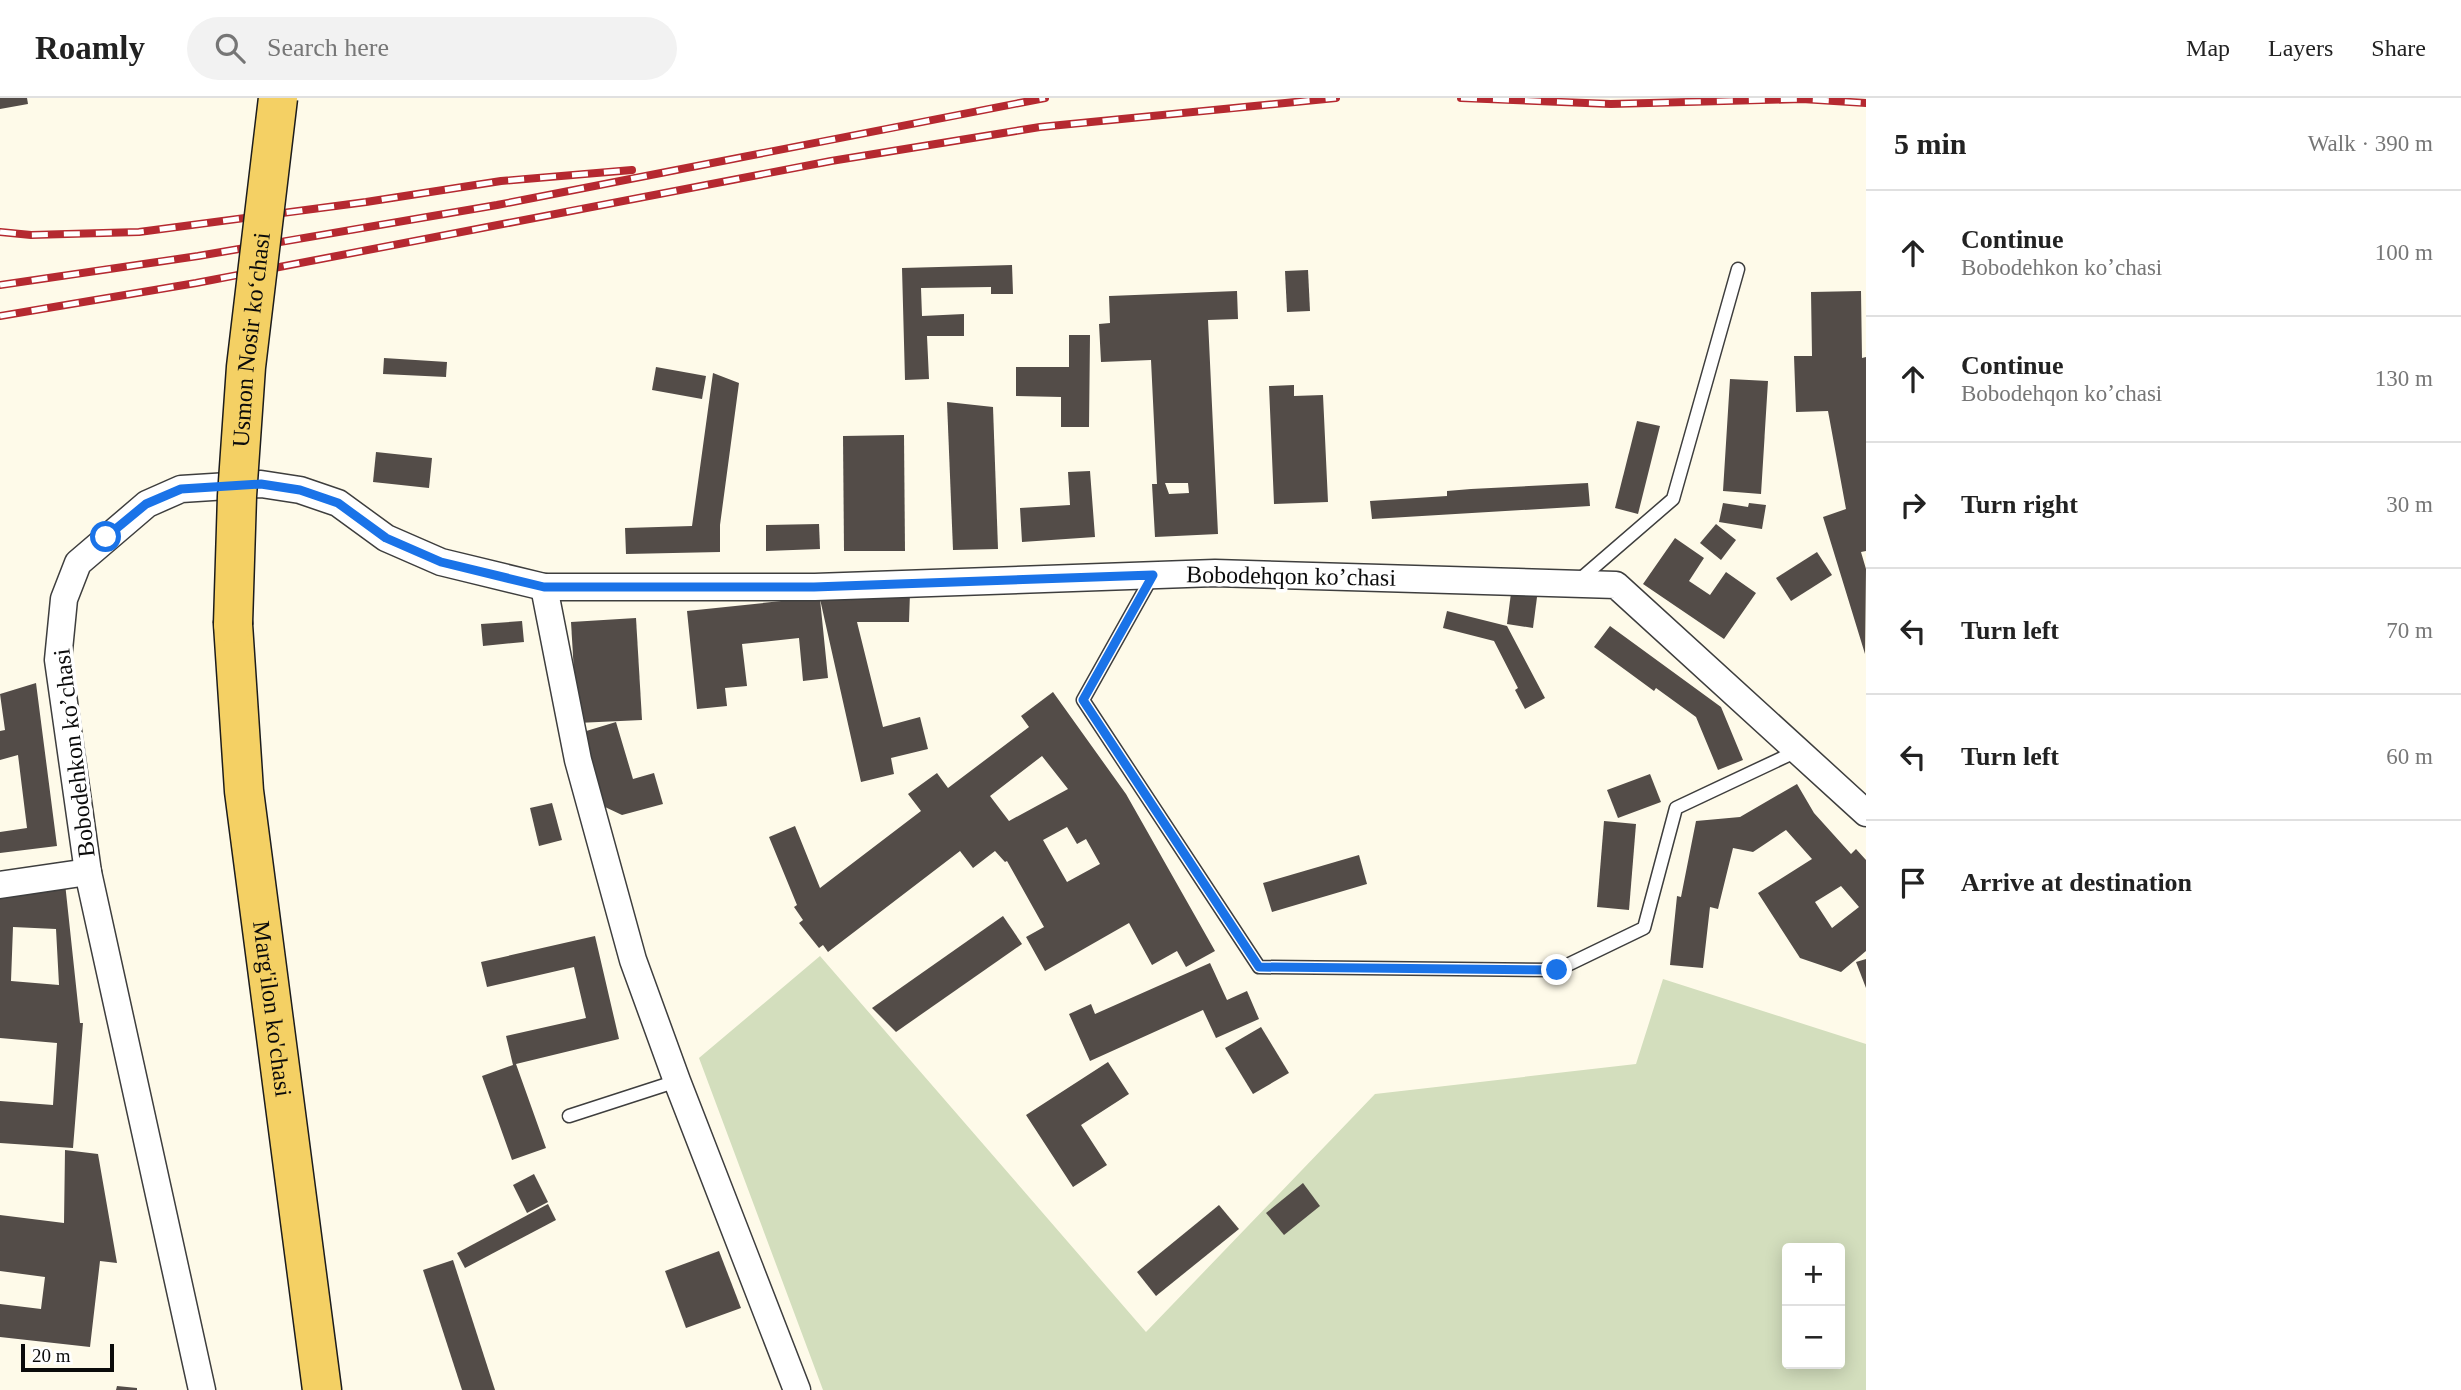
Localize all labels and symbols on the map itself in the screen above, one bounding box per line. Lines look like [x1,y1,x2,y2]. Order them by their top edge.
street label: Usmon Nosir ko‘chasi [227,230,275,448]
route start [90,521,121,552]
street label: Bobodehqon koʼchasi [1186,561,1397,591]
street label: Bobodehkon koʼchasi [48,647,100,859]
street label: Marg'ilon ko'chasi [248,919,297,1099]
route end [1541,954,1572,985]
scale bar [21,1341,114,1373]

